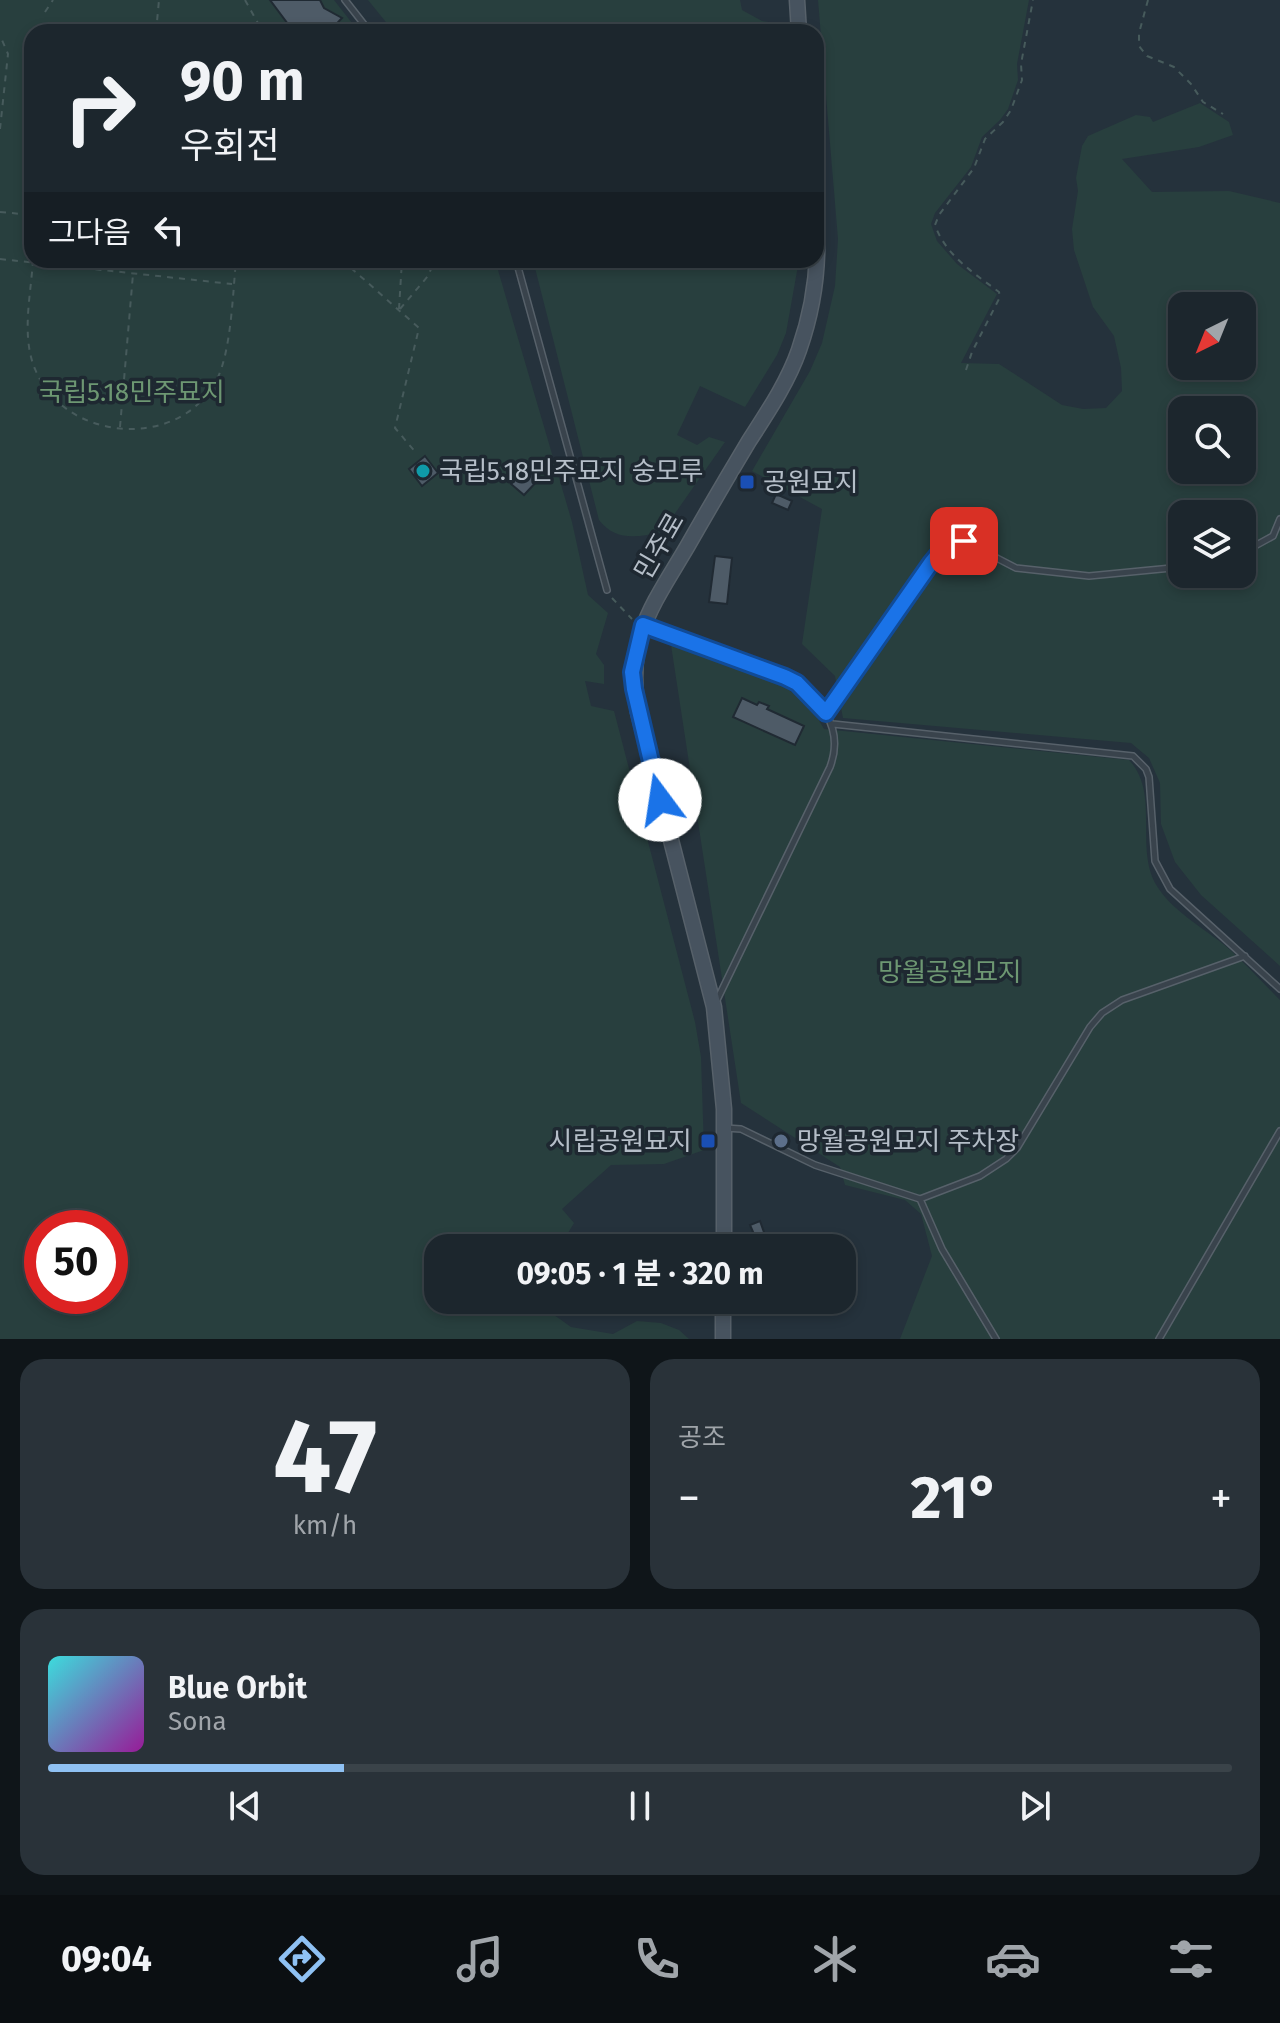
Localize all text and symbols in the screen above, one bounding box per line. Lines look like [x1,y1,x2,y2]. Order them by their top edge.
text: 90 m [180,48,305,115]
icon: right [48,56,152,160]
text: 우회전 [180,124,279,168]
icon: left [147,208,191,252]
text: 그다음 [48,215,131,251]
north arrow [1168,292,1256,380]
map controls [1168,292,1256,588]
park label: 국립5.18민주묘지 [39,377,225,408]
button: search [1168,396,1256,484]
place label: 국립5.18민주묘지 숭모루 [439,456,703,487]
marker: 국립5.18민주묘지 숭모루 [414,462,432,480]
place label: 공원묘지 [763,467,859,498]
marker: 공원묘지 [738,473,756,491]
button: layers [1168,500,1256,588]
street label: 민주로 [628,507,691,585]
pin [930,507,998,575]
icon: arrive [942,519,986,563]
position arrow [618,758,702,842]
park label: 망월공원묘지 [878,957,1022,988]
place label: 시립공원묘지 [548,1126,692,1157]
place label: 망월공원묘지 주차장 [797,1126,1019,1157]
marker: 시립공원묘지 [699,1132,717,1150]
marker: 망월공원묘지 주차장 [772,1132,790,1150]
speed limit sign: 50 [24,1210,128,1314]
text: 09:05 · 1 분 · 320 m [516,1256,764,1292]
text: 47 [273,1395,377,1520]
text: 공조 [678,1422,726,1453]
text: 21° [911,1462,999,1534]
text: − [678,1472,700,1525]
text: + [1210,1472,1232,1525]
text: km/h [293,1510,357,1541]
text: Blue Orbit [168,1670,307,1706]
text: Sona [168,1706,227,1737]
icon: previous [223,1784,267,1828]
icon: pause [618,1784,662,1828]
icon: next [1013,1784,1057,1828]
icon: directions [274,1931,330,1987]
icon: music [452,1931,508,1987]
icon: phone [629,1931,685,1987]
icon: climate [807,1931,863,1987]
icon: car [985,1931,1041,1987]
icon: filters [1163,1931,1219,1987]
text: 09:04 [61,1937,152,1981]

